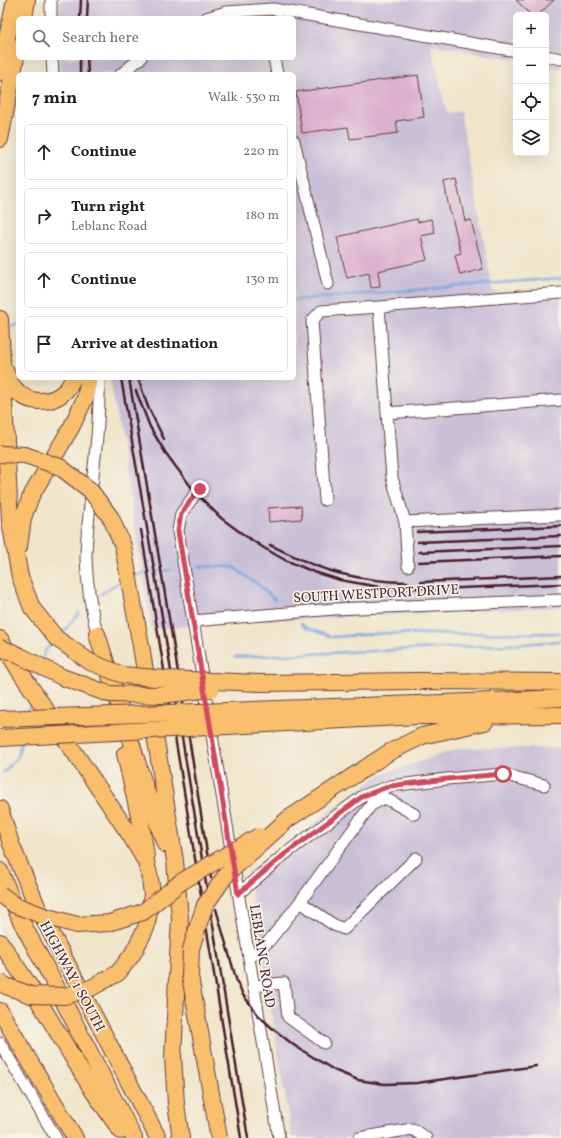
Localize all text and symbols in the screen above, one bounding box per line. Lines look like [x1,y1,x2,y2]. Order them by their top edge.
map controls [513,12,549,156]
button: + [513,12,549,48]
search box [16,16,296,60]
icon: search [30,27,52,49]
text: Search here [62,28,139,49]
button: − [513,48,549,84]
button: locate [513,84,549,120]
text: 7 min [32,87,77,110]
text: Walk · 530 m [208,89,280,107]
button: layers [513,120,549,156]
icon: ahead [33,141,55,163]
text: Continue [71,142,136,163]
text: 220 m [243,143,279,161]
text: Turn right [71,197,145,218]
icon: right [33,205,55,227]
text: 180 m [245,207,279,225]
text: Leblanc Road [71,218,147,236]
icon: ahead [33,269,55,291]
text: Continue [71,270,136,291]
text: 130 m [246,271,279,289]
icon: arrive [33,333,55,355]
text: Arrive at destination [71,334,218,355]
route end [191,480,209,498]
street label: SOUTH WESTPORT DRIVE [293,581,459,608]
route start [494,765,512,783]
street label: LEBLANC ROAD [244,903,279,1009]
street label: HIGHWAY 1 SOUTH [34,918,109,1035]

